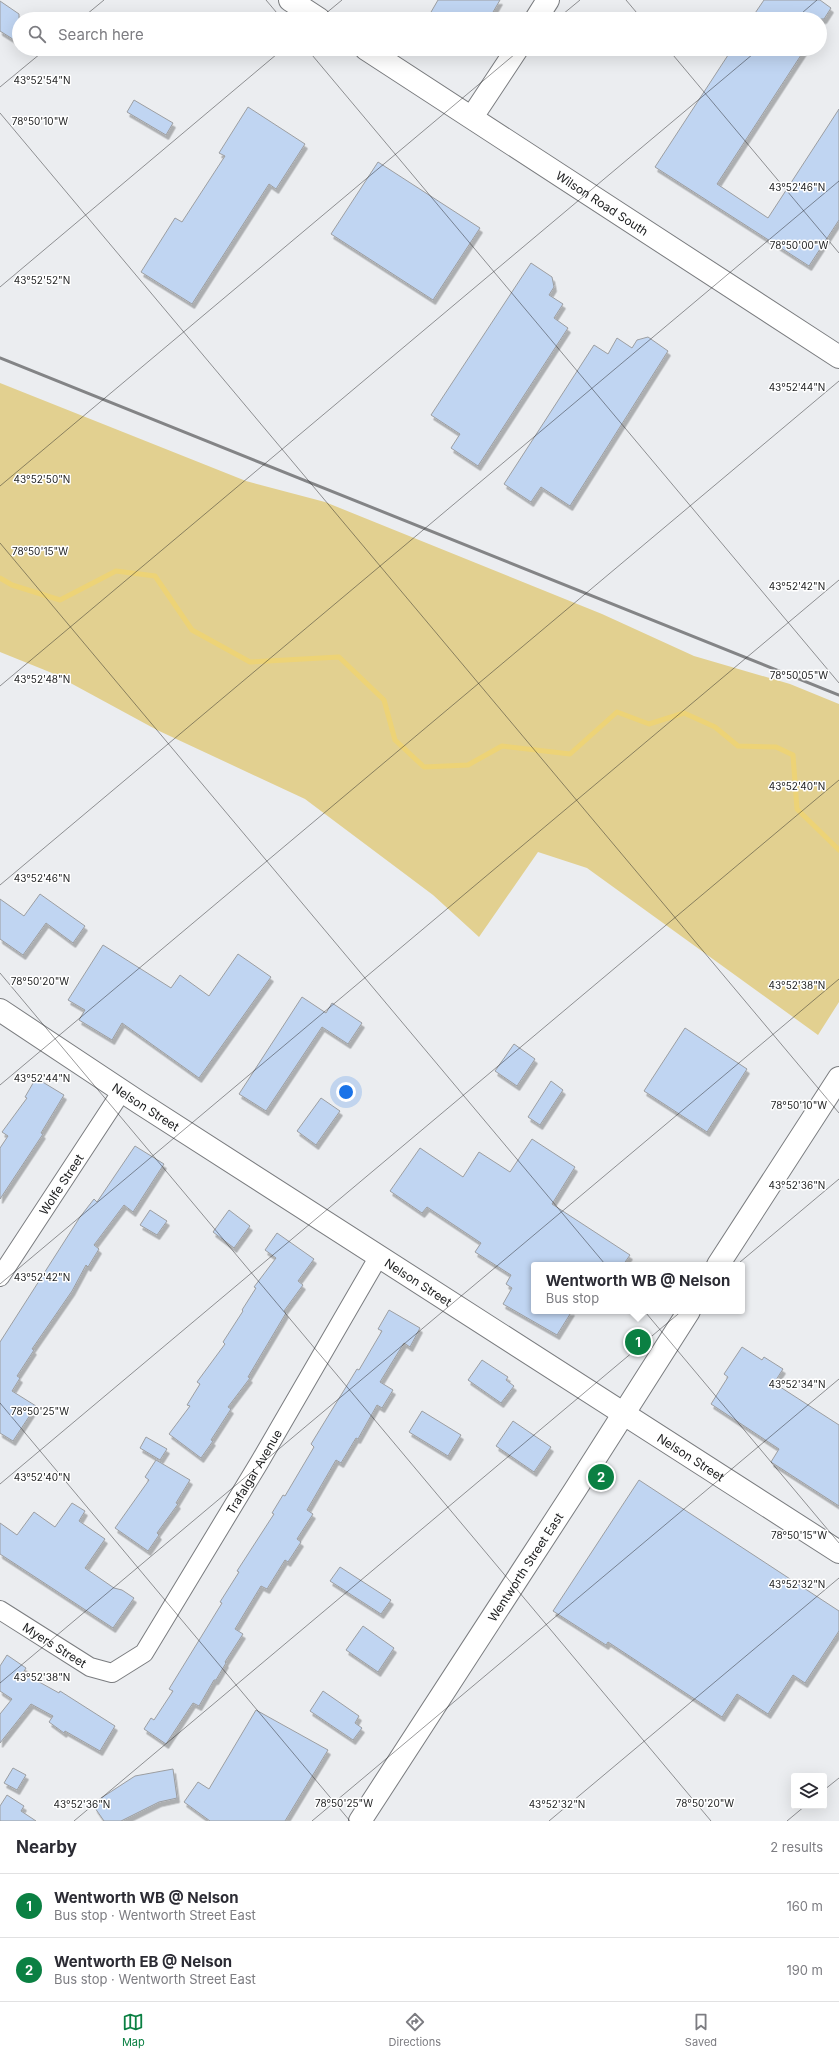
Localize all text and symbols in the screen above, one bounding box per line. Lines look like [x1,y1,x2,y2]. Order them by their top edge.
search box [12,12,827,56]
icon: search [26,23,48,45]
text: Search here [58,25,144,44]
text: 43°52'54"N [14,74,70,86]
text: 78°50'10"W [12,115,68,127]
street label: Wilson Road South [553,167,651,238]
text: 43°52'46"N [769,181,825,193]
text: 78°50'00"W [770,239,828,251]
text: 43°52'52"N [14,274,70,286]
text: 43°52'44"N [769,381,825,393]
text: 43°52'50"N [14,473,70,485]
text: 78°50'15"W [12,545,68,557]
text: 43°52'42"N [769,580,825,592]
text: 78°50'05"W [770,669,828,681]
text: 43°52'48"N [14,673,70,685]
text: 43°52'40"N [769,780,825,792]
text: 43°52'46"N [14,872,70,884]
text: 78°50'20"W [11,975,69,987]
text: 43°52'38"N [769,979,825,991]
text: 43°52'44"N [14,1072,70,1084]
street label: Nelson Street [110,1079,182,1134]
your location [336,1082,356,1102]
text: 78°50'10"W [771,1099,827,1111]
street label: Wolfe Street [35,1151,86,1217]
text: 43°52'36"N [769,1179,825,1191]
street label: Nelson Street [382,1255,455,1309]
popup [531,1262,745,1314]
text: 43°52'42"N [14,1271,70,1283]
text: Wentworth WB @ Nelson [546,1271,730,1290]
text: Bus stop [546,1290,599,1306]
pin: 1 [625,1327,651,1357]
text: 43°52'34"N [768,1378,826,1390]
text: 78°50'25"W [11,1405,69,1417]
street label: Trafalgar Avenue [222,1426,285,1517]
street label: Nelson Street [655,1430,727,1484]
pin: 2 [588,1462,614,1492]
text: 43°52'40"N [14,1471,70,1483]
street label: Wentworth Street East [484,1510,566,1624]
text: 78°50'15"W [771,1529,827,1541]
text: 43°52'32"N [769,1578,825,1590]
street label: Myers Street [20,1619,90,1671]
text: 43°52'38"N [14,1671,70,1683]
map controls [791,1773,827,1809]
button: layers [791,1773,827,1809]
text: 78°50'25"W [315,1797,373,1809]
text: 78°50'20"W [676,1797,734,1809]
text: 43°52'36"N [54,1798,110,1810]
text: 43°52'32"N [529,1798,585,1810]
text: Nearby [16,1837,77,1857]
text: 2 results [770,1839,823,1855]
text: Wentworth WB @ Nelson [54,1888,239,1907]
text: 1 [26,1898,32,1914]
text: 160 m [786,1898,823,1914]
text: Bus stop · Wentworth Street East [54,1907,256,1923]
text: Wentworth EB @ Nelson [54,1952,232,1971]
text: 2 [25,1962,33,1978]
text: 190 m [786,1962,823,1978]
text: Bus stop · Wentworth Street East [54,1971,256,1987]
tab: Map [122,2011,145,2049]
tab: Directions [389,2011,441,2049]
tab: Saved [685,2011,717,2049]

